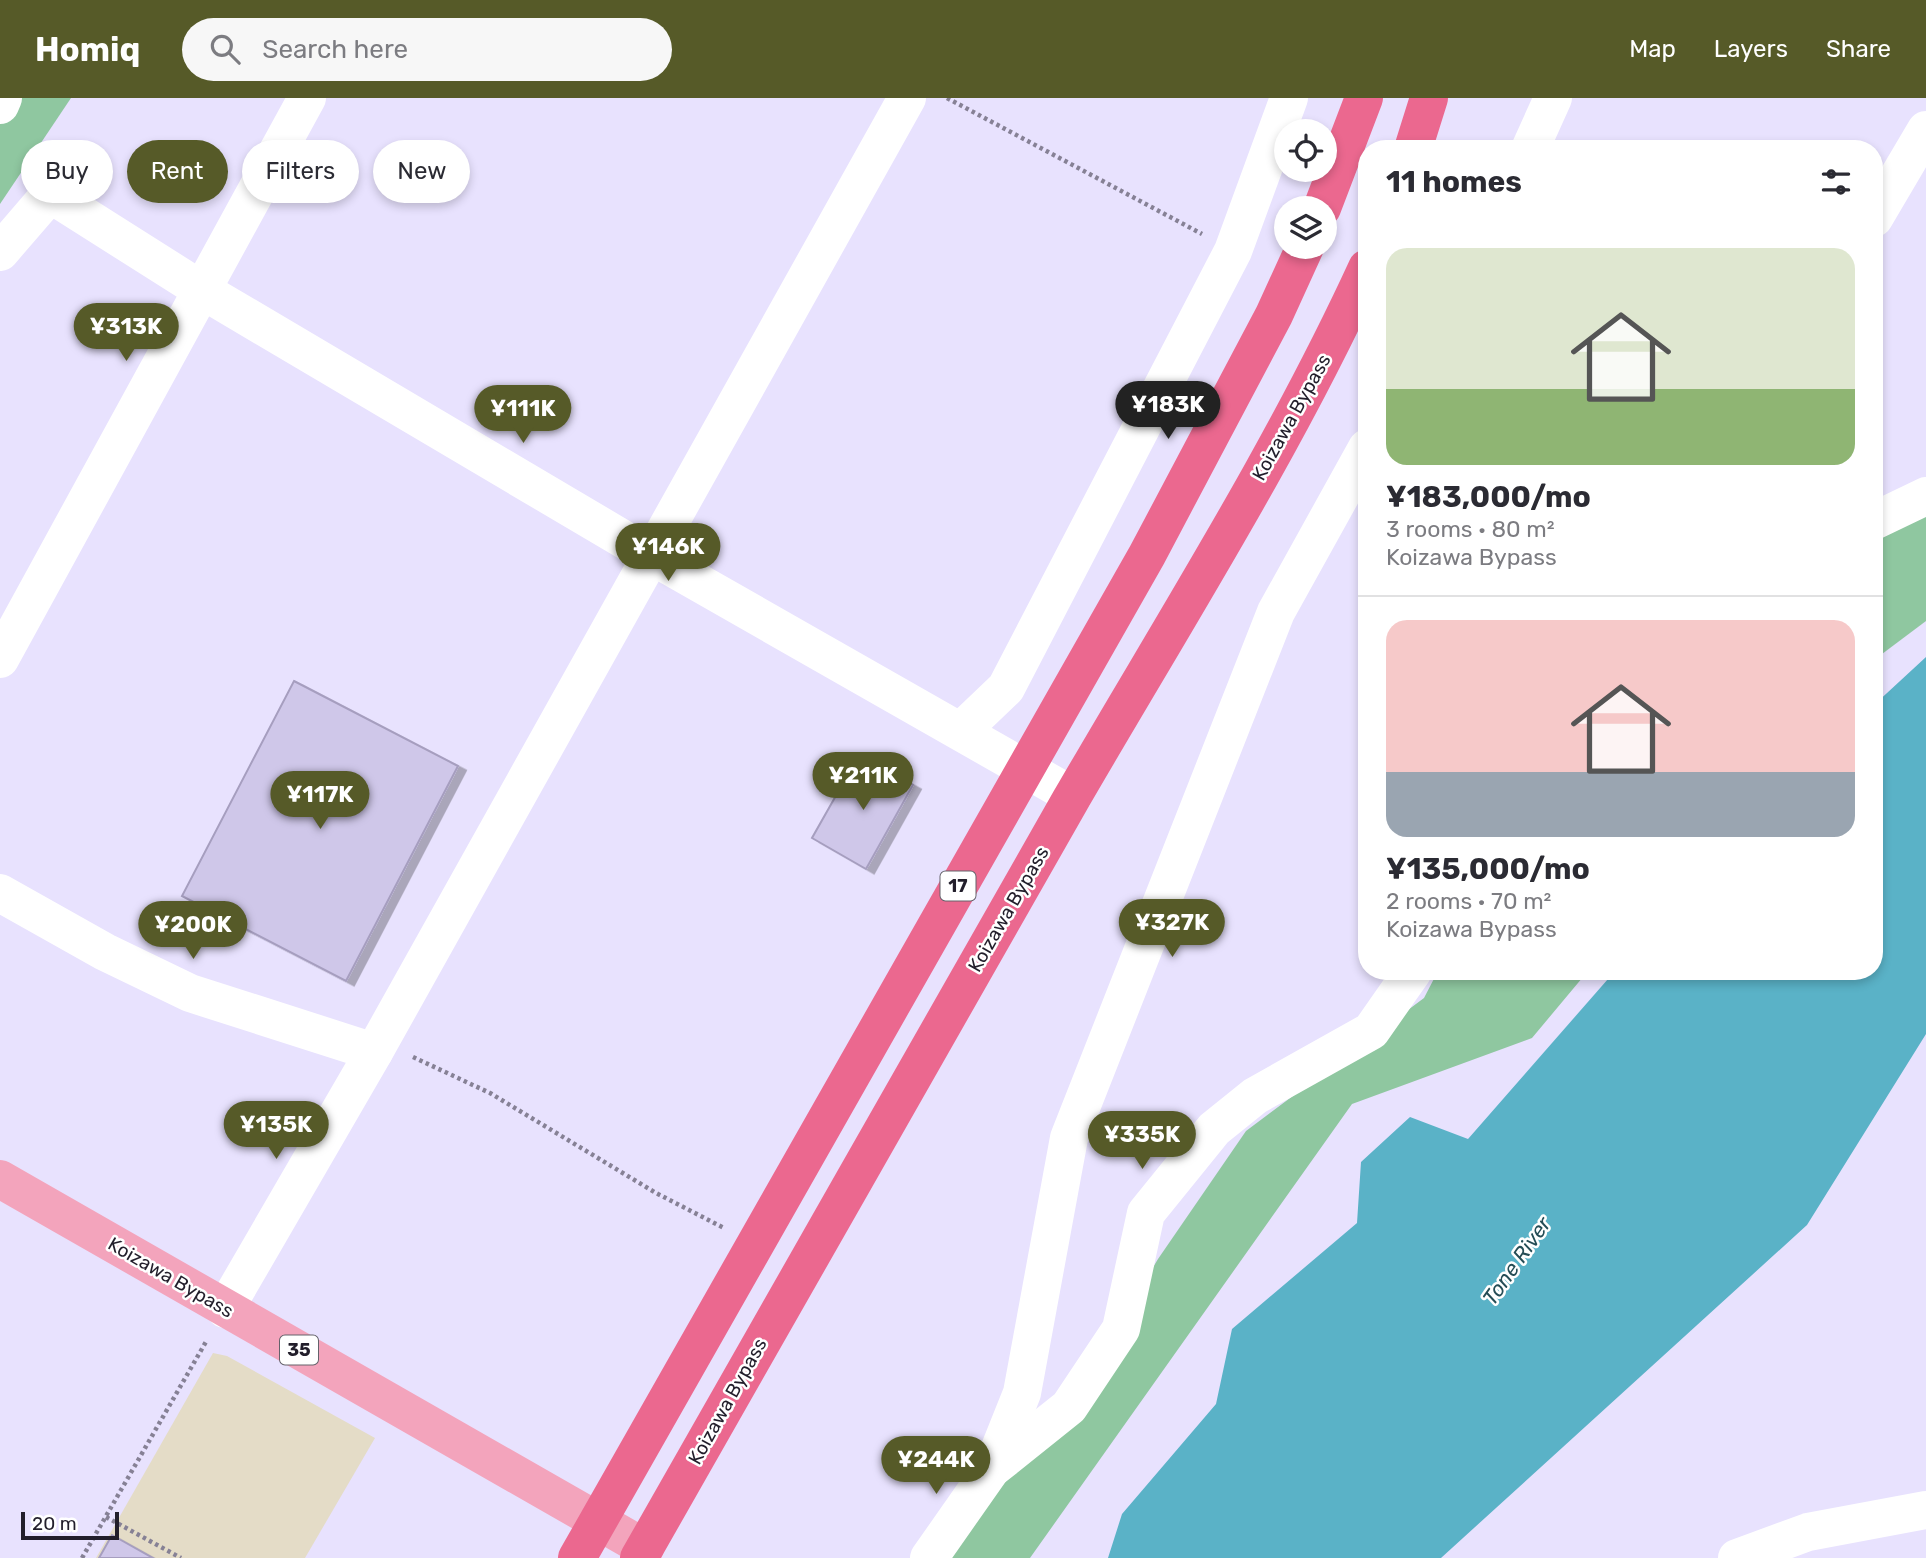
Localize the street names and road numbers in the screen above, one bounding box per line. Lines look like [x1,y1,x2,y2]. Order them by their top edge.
street label: Koizawa Bypass [1247,350,1336,484]
street label: Koizawa Bypass [963,842,1054,976]
road number: 17 [940,872,976,900]
street label: Koizawa Bypass [104,1232,238,1323]
street label: Koizawa Bypass [683,1334,772,1468]
road number: 35 [280,1336,318,1364]

